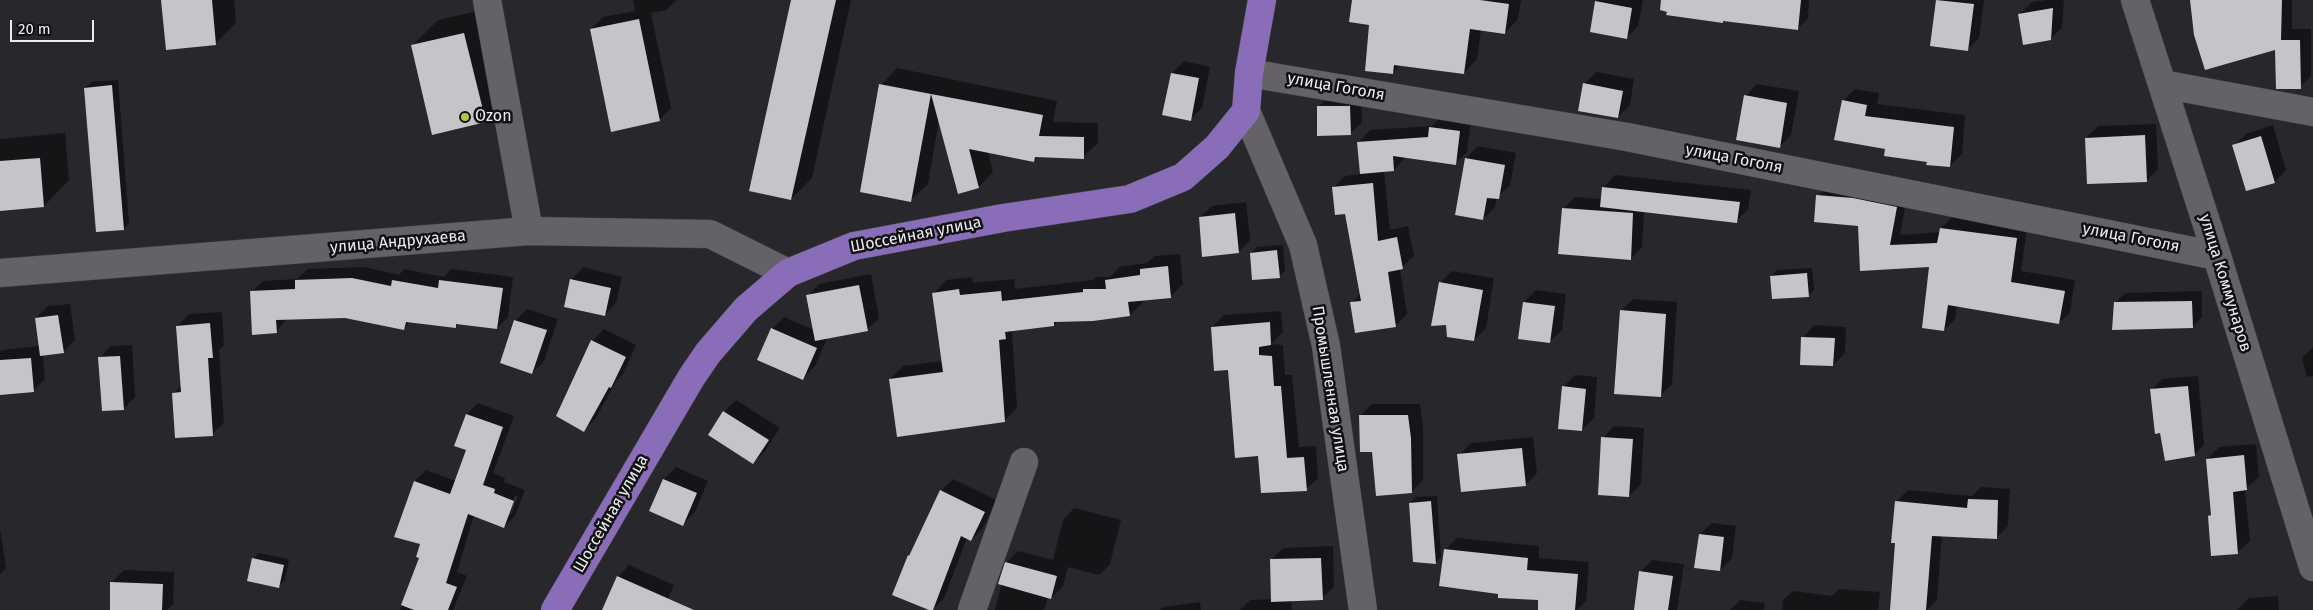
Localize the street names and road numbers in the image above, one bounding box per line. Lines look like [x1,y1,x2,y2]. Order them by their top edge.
street label: улица Гоголя [1286,69,1386,105]
street label: улица Гоголя [1684,140,1784,178]
street label: улица Коммунаров [2195,212,2255,354]
street label: Шоссейная улица [849,213,983,257]
street label: улица Гоголя [2081,219,2181,257]
street label: улица Андрухаева [329,227,467,257]
street label: Промышленная улица [1307,304,1353,474]
street label: Шоссейная улица [569,452,653,576]

